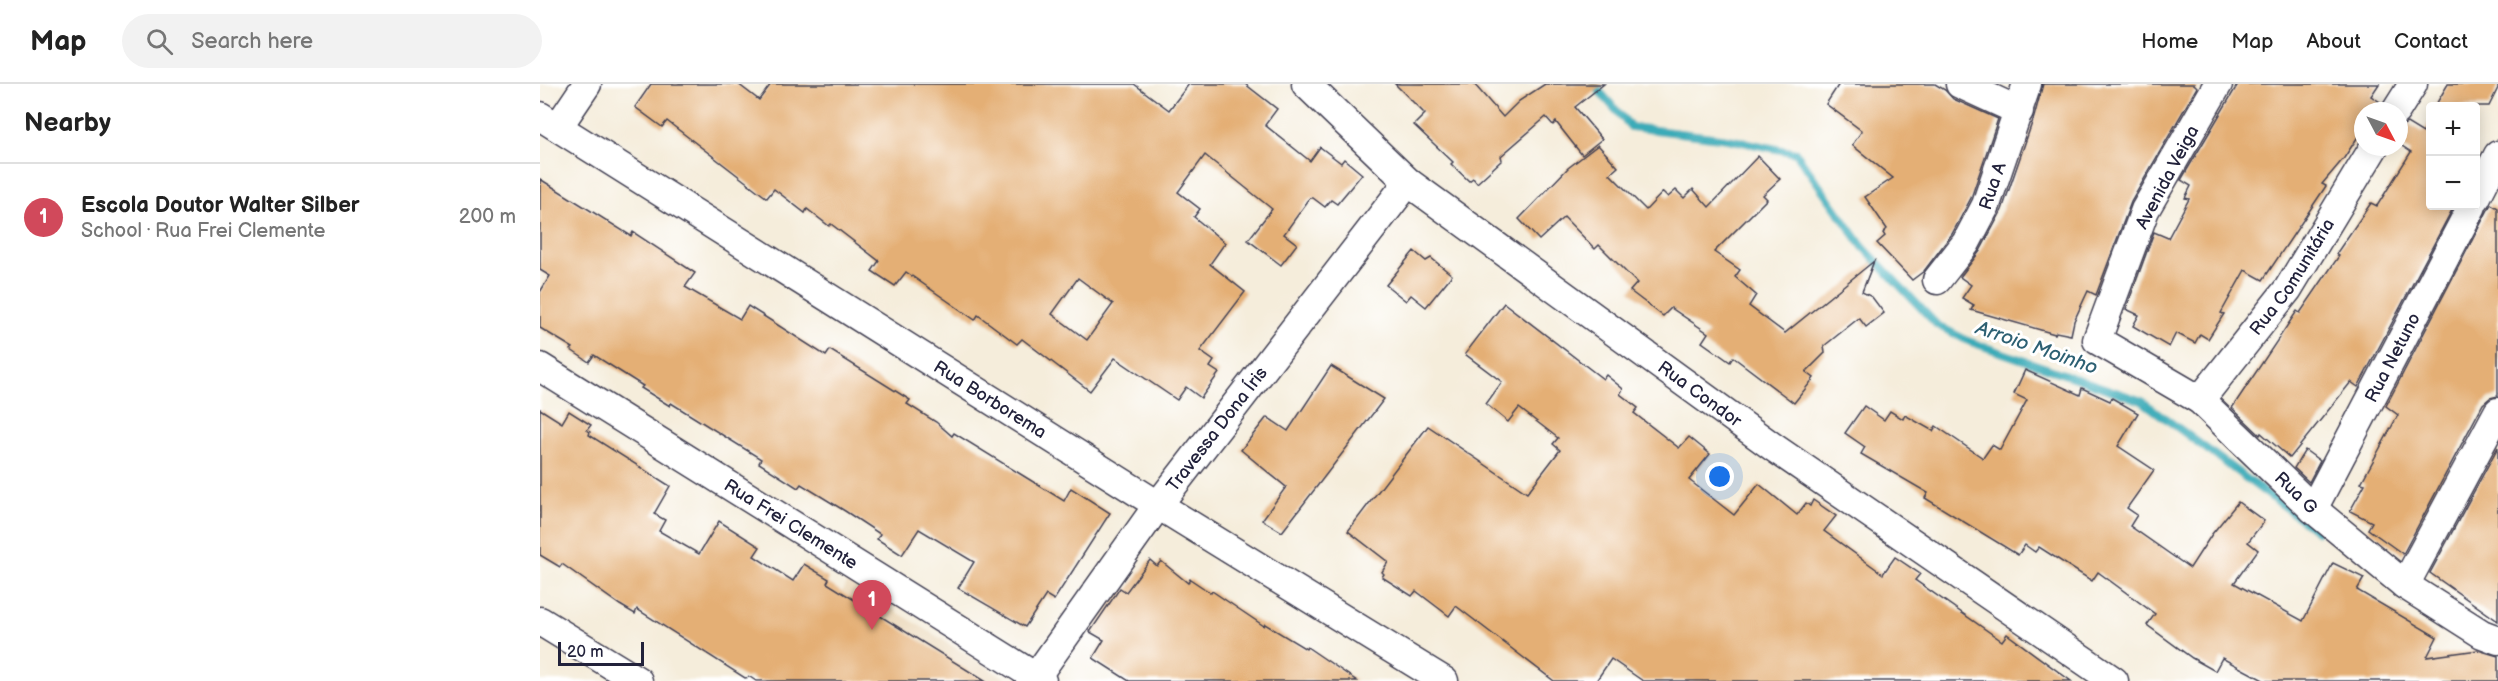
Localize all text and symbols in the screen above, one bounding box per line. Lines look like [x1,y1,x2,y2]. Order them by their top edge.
search box [122,14,542,68]
text: Map [30,25,86,58]
icon: search [143,25,176,58]
text: Search here [191,28,313,55]
text: Home [2141,29,2198,54]
text: Map [2231,29,2273,54]
text: About [2306,29,2361,54]
text: Contact [2394,29,2468,54]
north arrow [2354,102,2408,156]
map controls [2426,102,2480,210]
button: + [2426,102,2480,156]
text: Nearby [24,108,111,139]
street label: Avenida Veiga [2131,122,2203,233]
button: − [2426,156,2480,210]
street label: Rua A [1975,160,2011,213]
text: Escola Doutor Walter Silber [81,192,360,219]
text: 1 [39,205,48,229]
text: 200 m [459,205,516,229]
street label: Rua Comunitária [2245,215,2339,340]
text: School · Rua Frei Clemente [81,219,325,243]
street label: Rua Netuno [2361,310,2425,406]
water label: Arroio Moinho [1972,316,2101,380]
street label: Rua Borborema [930,356,1050,443]
street label: Rua Condor [1654,357,1746,432]
street label: Travessa Dona Íris [1162,363,1272,496]
your location [1705,462,1734,491]
street label: Rua G [2270,468,2322,519]
street label: Rua Frei Clemente [720,475,862,574]
pin: 1 [852,580,892,630]
scale bar [558,639,644,666]
text: 20 m [567,643,603,662]

